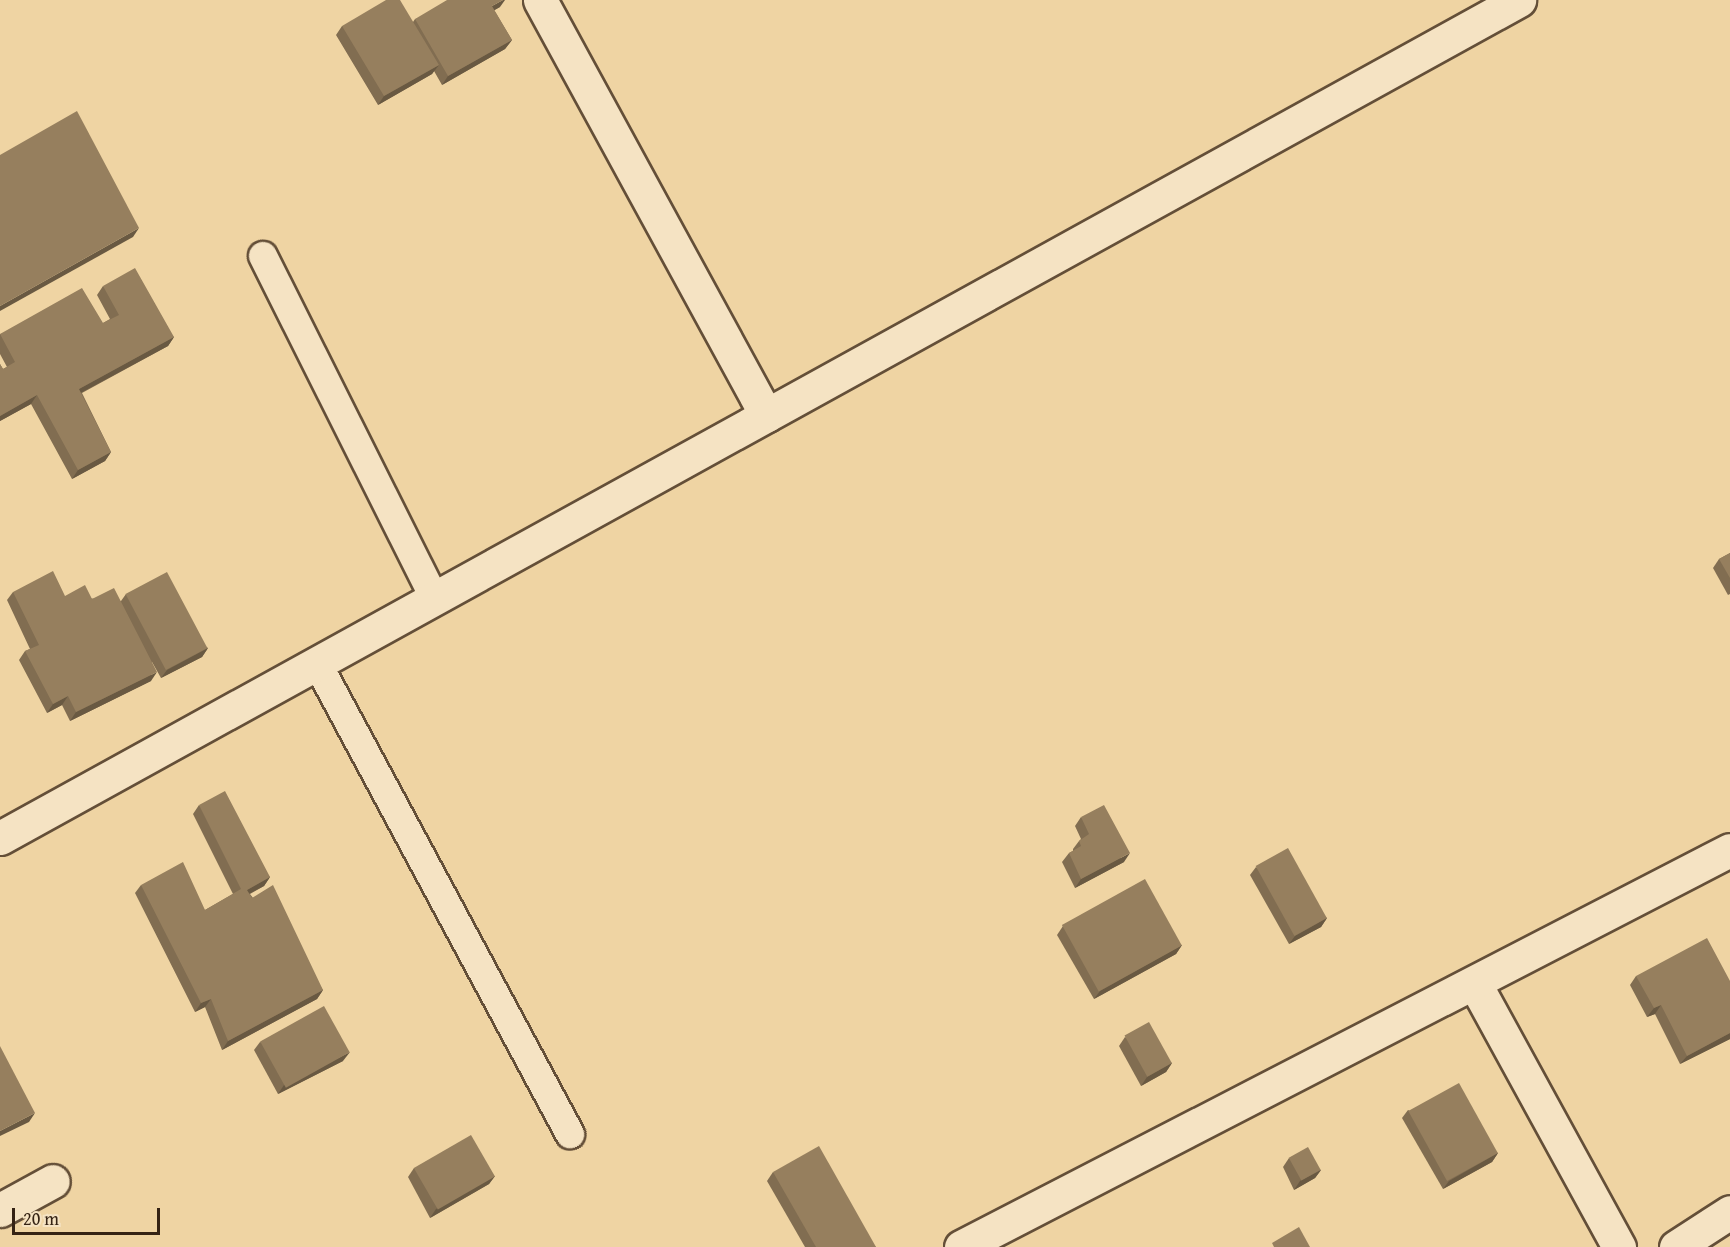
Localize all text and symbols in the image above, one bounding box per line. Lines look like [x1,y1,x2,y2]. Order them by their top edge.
scale bar [15,1196,164,1234]
text: 20 m [23,1205,59,1232]

